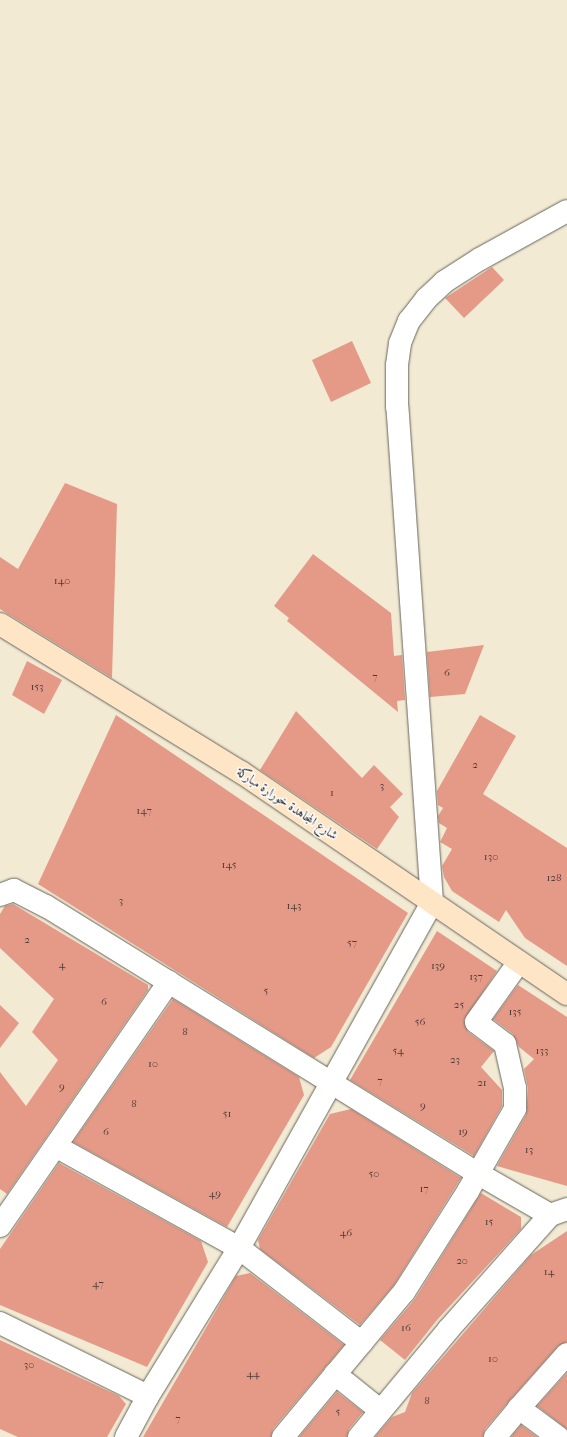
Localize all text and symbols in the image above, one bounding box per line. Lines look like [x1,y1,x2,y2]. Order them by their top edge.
house number: 140 [54,574,70,588]
house number: 6 [444,666,450,680]
house number: 7 [372,670,378,684]
house number: 153 [30,680,44,694]
house number: 2 [472,758,478,772]
street label: شارع المجاهدة خورارة مباركة [234,764,340,844]
house number: 3 [380,779,384,793]
house number: 1 [330,786,334,800]
house number: 147 [136,804,152,818]
house number: 130 [484,850,498,864]
house number: 145 [222,858,236,872]
house number: 128 [546,871,562,885]
house number: 3 [119,894,123,908]
house number: 143 [287,899,301,913]
house number: 2 [24,933,30,947]
house number: 57 [347,936,357,950]
house number: 4 [59,958,65,972]
house number: 139 [431,959,445,973]
house number: 137 [469,970,483,984]
house number: 5 [264,984,268,998]
house number: 6 [101,995,107,1009]
house number: 25 [454,998,464,1012]
house number: 135 [508,1005,522,1019]
house number: 56 [415,1015,425,1029]
house number: 8 [182,1025,188,1039]
house number: 54 [392,1044,404,1058]
house number: 133 [536,1044,548,1058]
house number: 23 [450,1053,460,1067]
house number: 10 [148,1057,158,1071]
house number: 7 [377,1074,383,1088]
house number: 21 [477,1076,487,1090]
house number: 9 [59,1080,65,1094]
house number: 8 [131,1097,137,1111]
house number: 9 [420,1099,426,1113]
house number: 51 [223,1107,231,1121]
house number: 6 [103,1125,109,1139]
house number: 19 [458,1125,468,1139]
house number: 13 [525,1143,533,1157]
house number: 50 [369,1167,379,1181]
house number: 17 [419,1182,429,1196]
house number: 49 [209,1187,221,1201]
house number: 15 [485,1215,493,1229]
house number: 46 [340,1226,352,1240]
house number: 20 [456,1254,468,1268]
house number: 14 [544,1265,554,1279]
house number: 47 [92,1277,104,1291]
house number: 16 [401,1321,411,1335]
house number: 10 [488,1352,498,1366]
house number: 30 [24,1358,34,1372]
house number: 44 [246,1367,260,1381]
house number: 8 [424,1394,430,1408]
house number: 5 [336,1405,340,1419]
house number: 7 [175,1412,181,1426]

